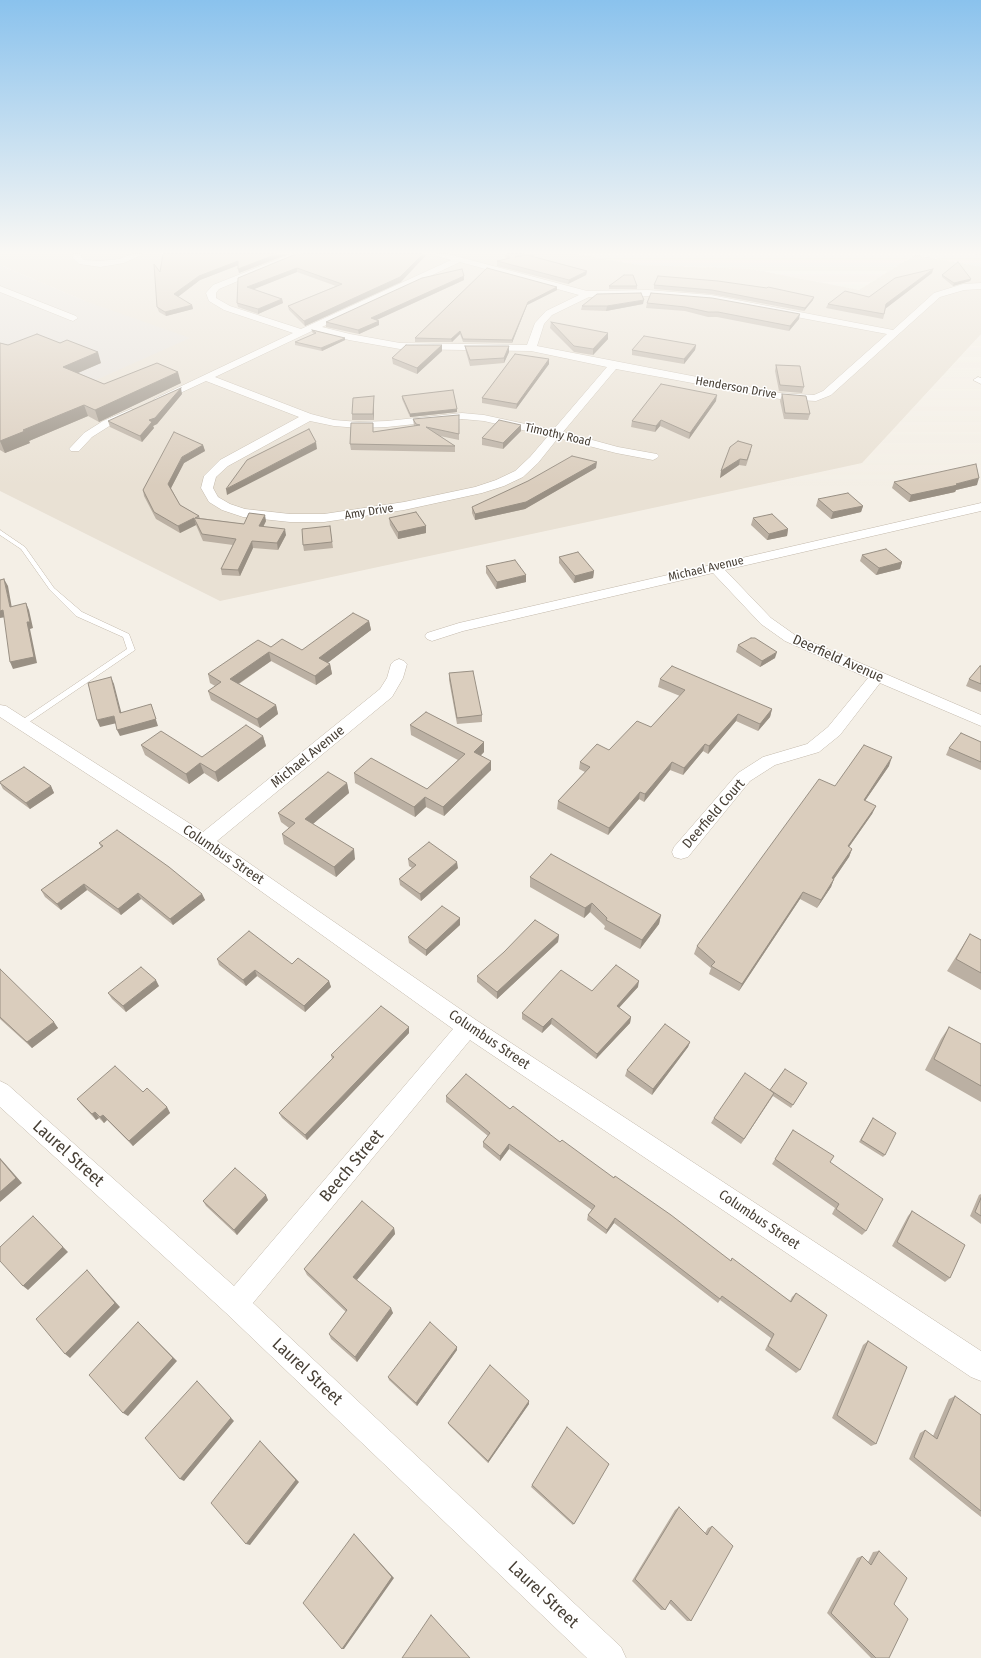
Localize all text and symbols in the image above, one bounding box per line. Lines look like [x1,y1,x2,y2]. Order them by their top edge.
street label: Henderson Drive [694,374,778,402]
street label: Timothy Road [524,420,592,450]
street label: Amy Drive [344,501,394,523]
street label: Michael Avenue [667,553,745,585]
street label: Deerfield Avenue [790,631,886,687]
street label: Michael Avenue [268,722,348,792]
street label: Deerfield Court [679,776,749,852]
street label: Columbus Street [179,822,267,888]
street label: Columbus Street [445,1007,533,1073]
street label: Laurel Street [28,1117,108,1191]
street label: Beech Street [316,1126,388,1206]
street label: Columbus Street [715,1187,803,1253]
street label: Laurel Street [268,1334,346,1410]
street label: Laurel Street [504,1557,582,1633]

